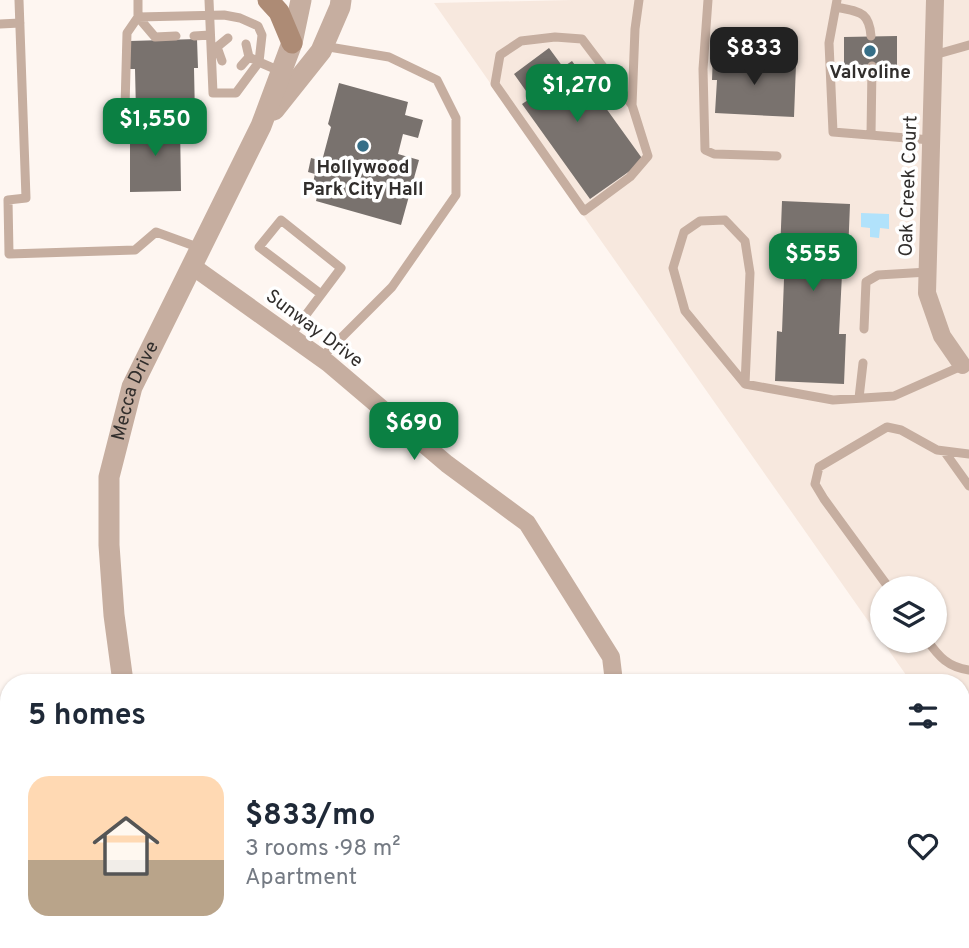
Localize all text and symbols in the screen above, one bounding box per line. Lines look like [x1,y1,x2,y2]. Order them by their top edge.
pin: $833 [713,28,795,87]
text: $833 [726,35,782,64]
marker: Valvoline [862,43,878,59]
place label: Valvoline [829,61,911,85]
pin: $1,270 [520,64,634,124]
text: $1,270 [542,72,612,101]
pin: $1,550 [98,99,212,158]
text: $1,550 [119,106,191,135]
street label: Oak Creek Court [895,115,923,257]
marker: Hollywood Park City Hall [355,138,371,154]
place label: Hollywood Park City Hall [302,156,424,202]
pin: $555 [772,233,854,293]
text: $555 [785,241,841,270]
street label: Sunway Drive [261,285,367,373]
street label: Mecca Drive [107,337,165,443]
pin: $690 [373,402,455,462]
text: $690 [385,410,443,439]
map controls [870,576,947,653]
button: layers [870,576,947,653]
icon: filters [904,697,942,735]
text: 5 homes [28,698,146,735]
text: $833/mo [245,798,375,835]
icon: home [84,804,168,888]
icon: heart [904,827,942,865]
text: 3 rooms · 98 m² [245,835,401,864]
text: Apartment [245,864,357,893]

